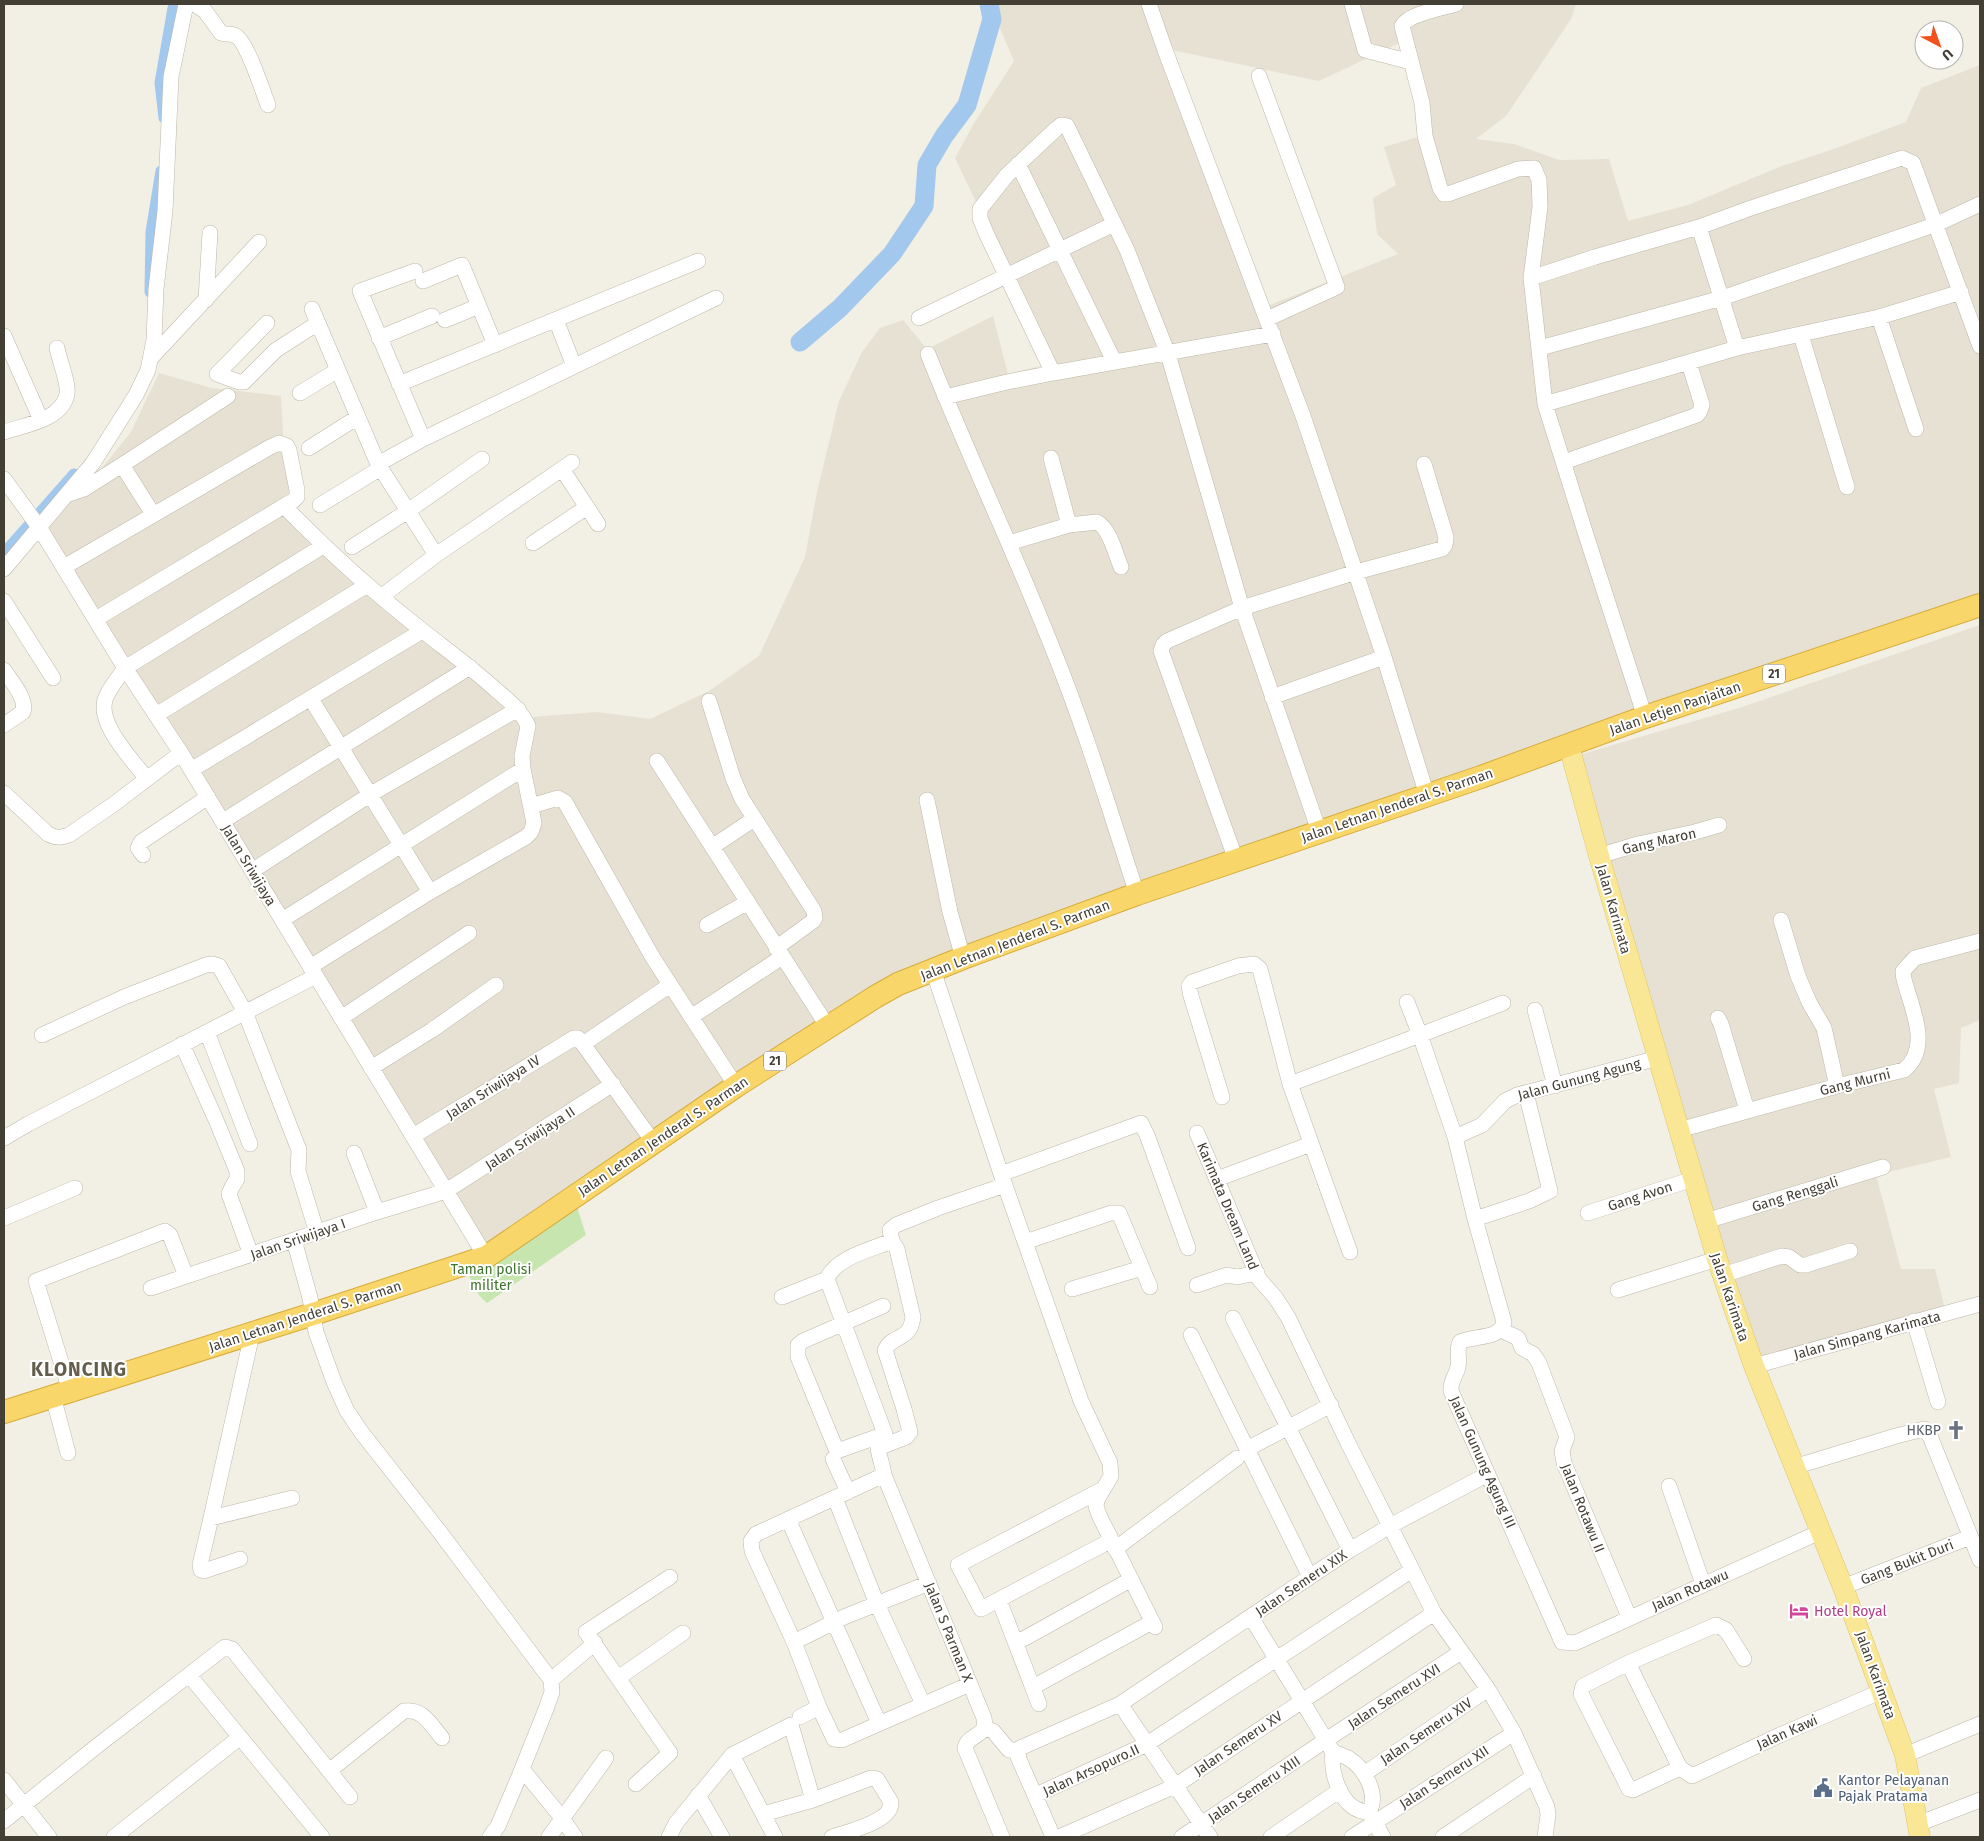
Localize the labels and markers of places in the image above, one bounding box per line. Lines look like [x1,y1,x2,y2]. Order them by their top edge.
church icon: HKBP [1945,1419,1967,1441]
place label: HKBP [1907,1422,1941,1439]
hotel icon: Hotel Royal [1788,1600,1810,1622]
place label: Hotel Royal [1814,1603,1887,1620]
place label: Kantor Pelayanan Pajak Pratama [1838,1772,1949,1805]
public building icon: Kantor Pelayanan Pajak Pratama [1812,1777,1834,1799]

